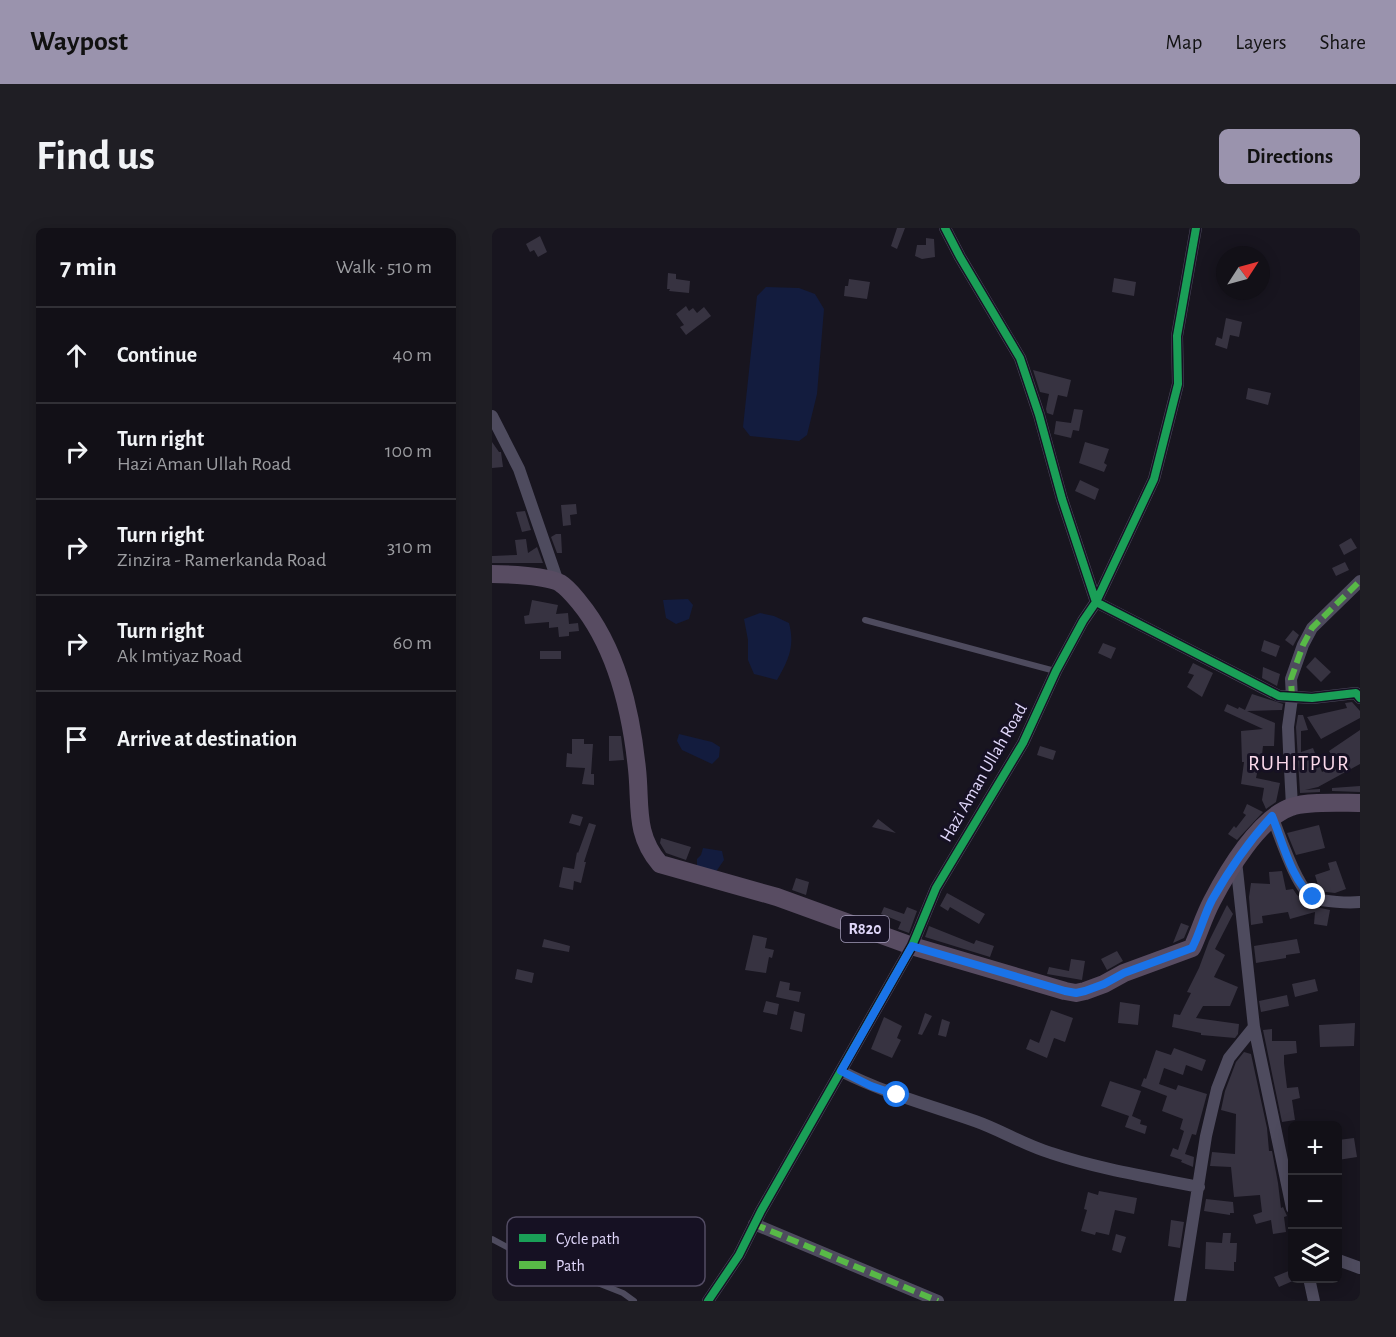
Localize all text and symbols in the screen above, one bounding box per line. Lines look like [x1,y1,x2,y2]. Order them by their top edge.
text: Waypost [30,28,128,56]
text: Map [1166,32,1202,53]
text: Layers [1235,32,1286,53]
text: Share [1319,32,1366,53]
button: Directions [1219,129,1360,184]
text: Find us [36,135,155,177]
north arrow [1216,246,1270,300]
text: 7 min [60,254,117,280]
text: Walk · 510 m [336,257,432,277]
icon: ahead [60,339,93,372]
text: Continue [117,344,197,366]
text: 40 m [393,345,432,365]
text: Turn right [117,428,204,450]
icon: right [60,435,93,468]
text: 100 m [385,441,432,461]
text: Hazi Aman Ullah Road [117,454,291,474]
text: Turn right [117,524,204,546]
icon: right [60,531,93,564]
text: 310 m [387,537,432,557]
text: Zinzira - Ramerkanda Road [117,550,326,570]
text: Turn right [117,620,204,642]
icon: right [60,627,93,660]
text: 60 m [393,633,432,653]
text: Ak Imtiyaz Road [117,646,242,666]
street label: Hazi Aman Ullah Road [937,701,1031,845]
icon: arrive [60,723,93,756]
text: Arrive at destination [117,728,297,750]
district label: RUHITPUR [1248,753,1350,774]
route end [1299,883,1325,909]
road number: R820 [841,916,889,942]
route start [883,1081,909,1107]
map controls [1288,1121,1342,1283]
button: + [1288,1121,1342,1175]
button: − [1288,1175,1342,1229]
legend [507,1217,705,1286]
button: layers [1288,1229,1342,1283]
text: Cycle path [556,1231,620,1248]
text: Path [556,1258,585,1274]

